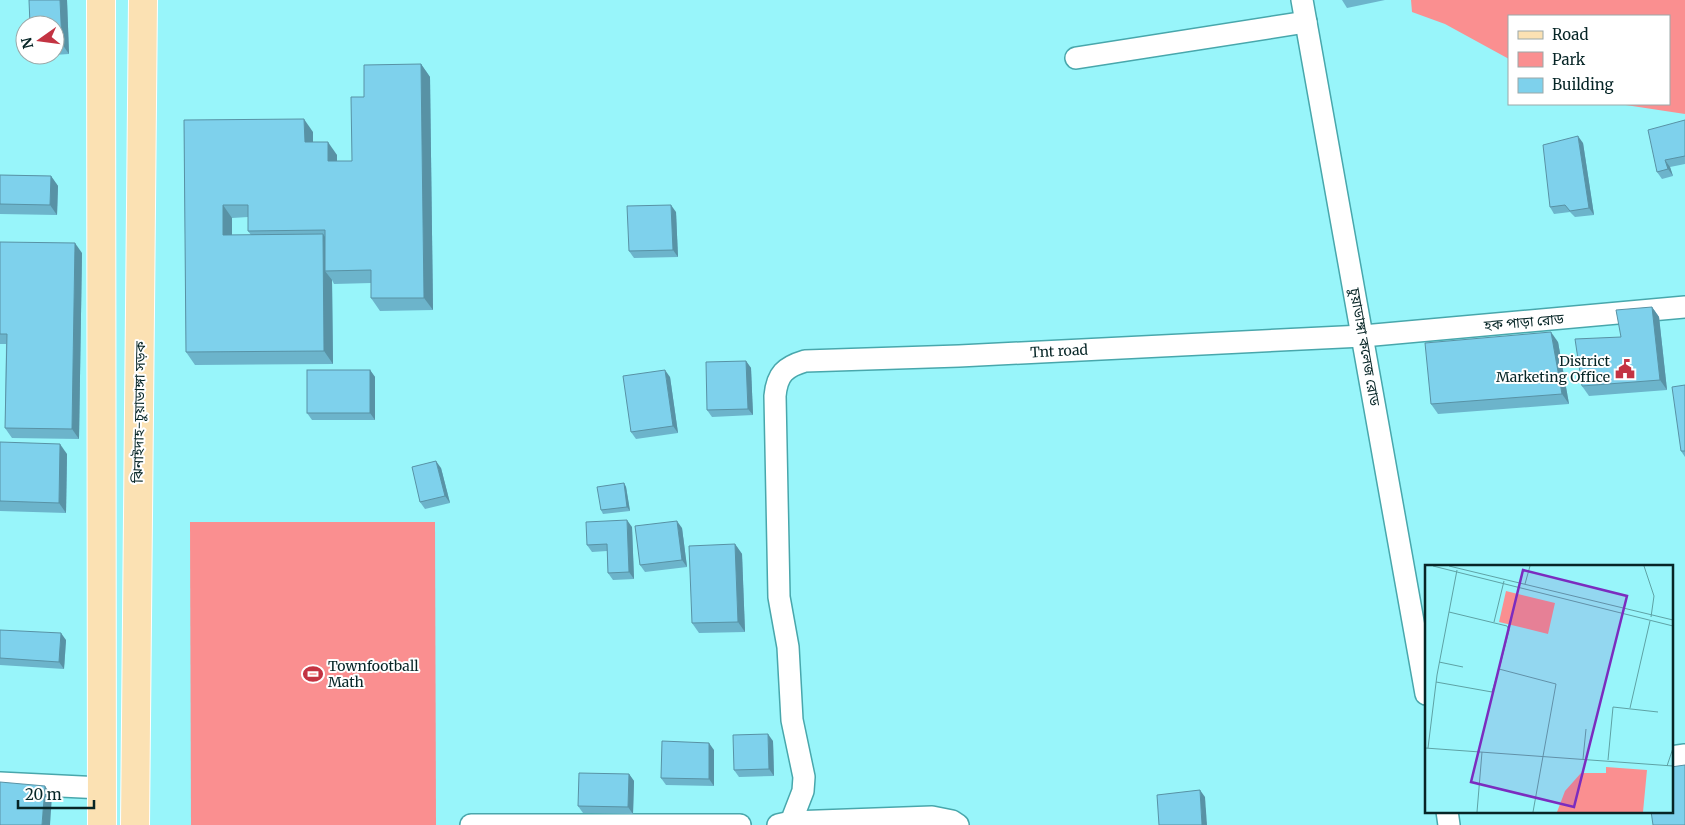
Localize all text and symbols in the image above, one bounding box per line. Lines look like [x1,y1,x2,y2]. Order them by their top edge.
north arrow [15,15,65,65]
legend [1508,15,1670,105]
text: Road [1552,25,1588,44]
text: N [17,36,37,51]
text: Park [1552,50,1586,69]
text: Building [1552,75,1614,94]
street label: চুয়াডাঙ্গা কলেজ রোড [1345,286,1384,408]
street label: হক পাড়া রোড [1482,309,1566,335]
street label: ঝিনাইদাহ-চুয়াডাঙ্গা সড়ক [129,340,150,484]
street label: Tnt road [1030,340,1089,362]
place label: District Marketing Office [1496,352,1611,386]
public building icon: District Marketing Office [1614,358,1636,380]
inset map [1425,565,1672,812]
place label: Townfootball Math [328,657,419,691]
sports icon: Townfootball Math [302,663,324,685]
scale bar [18,778,94,810]
text: 20 m [25,785,62,804]

